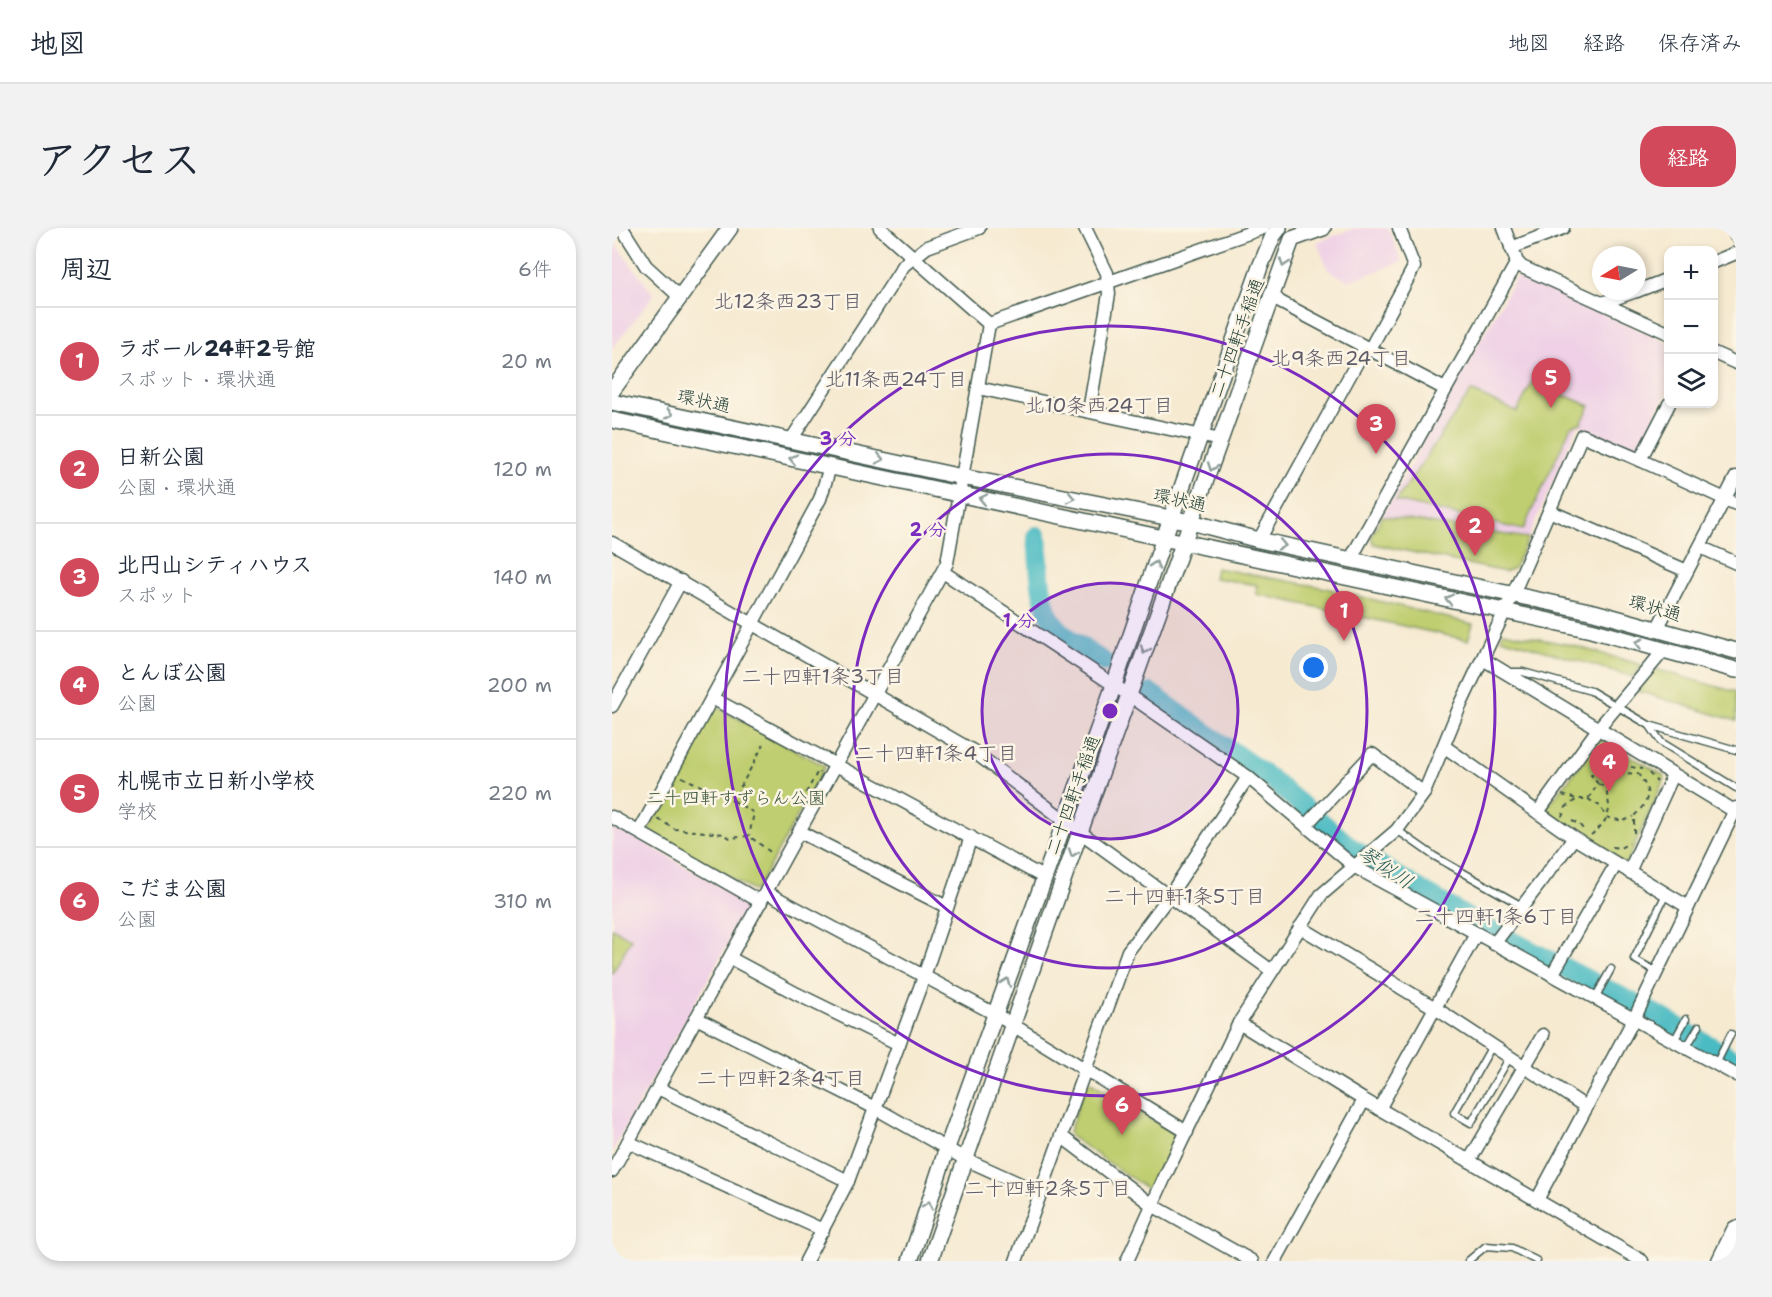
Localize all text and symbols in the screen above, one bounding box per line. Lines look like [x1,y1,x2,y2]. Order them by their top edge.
text: 地図 [30,24,86,62]
text: 地図 [1508,29,1550,57]
text: 経路 [1583,29,1625,57]
text: 保存済み [1658,29,1742,57]
button: 経路 [1640,126,1736,187]
text: アクセス [36,131,201,187]
north arrow [1592,246,1646,300]
map controls [1664,246,1718,408]
button: + [1664,246,1718,300]
text: 周辺 [60,251,112,286]
text: 6件 [518,256,552,282]
one-way arrow [1279,257,1291,268]
street label: 二十四軒手稲通 [1204,275,1270,401]
district label: 北12条西23丁目 [714,288,862,314]
button: − [1664,300,1718,354]
text: ラポール24軒2号館 [117,334,315,363]
district label: 北9条西24丁目 [1271,345,1411,371]
text: 1 [75,348,84,374]
text: 20 m [501,348,552,374]
button: layers [1664,354,1718,408]
pin: 5 [1532,358,1570,408]
text: スポット · 環状通 [117,366,276,392]
district label: 北11条西24丁目 [825,366,967,392]
street label: 環状通 [675,384,733,418]
district label: 北10条西24丁目 [1025,392,1173,418]
pin: 3 [1356,404,1395,454]
one-way arrow [664,407,674,420]
text: 3 分 [820,427,856,451]
text: 日新公園 [117,442,205,471]
one-way arrow [875,452,885,465]
one-way arrow [788,454,798,467]
text: 2 [73,456,87,482]
text: 120 m [493,456,552,482]
one-way arrow [1206,461,1219,472]
text: 公園 · 環状通 [117,474,236,500]
street label: 環状通 [1151,483,1209,517]
one-way arrow [1066,491,1076,504]
one-way arrow [979,494,989,507]
pin: 2 [1456,506,1494,556]
text: 2 分 [910,518,946,542]
one-way arrow [1277,537,1287,550]
text: 北円山シティハウス [117,550,312,579]
one-way arrow [1147,560,1160,571]
text: 3 [73,564,87,590]
text: 140 m [493,564,552,590]
text: スポット [117,582,197,608]
street label: 環状通 [1626,589,1684,627]
pin: 1 [1324,592,1364,641]
one-way arrow [1445,593,1455,606]
text: 1 分 [1003,609,1035,633]
one-way arrow [1634,638,1645,650]
one-way arrow [1140,644,1153,655]
your location [1299,653,1328,682]
text: とんぼ公園 [117,658,227,687]
district label: 二十四軒1条3丁目 [742,663,904,689]
text: 4 [73,672,87,698]
text: 200 m [487,672,552,698]
text: 公園 [117,690,157,716]
centre of rings [1100,701,1120,721]
street label: 二十四軒手稲通 [1040,732,1106,858]
district label: 二十四軒1条4丁目 [855,740,1017,766]
pin: 4 [1590,742,1628,792]
text: 札幌市立日新小学校 [117,766,315,795]
text: 5 [73,780,86,806]
text: 220 m [488,780,552,806]
park label: 二十四軒すずらん公園 [646,786,826,810]
text: 学校 [117,798,157,824]
water label: 琴似川 [1354,839,1418,895]
one-way arrow [1067,847,1080,858]
text: こだま公園 [117,874,227,903]
district label: 二十四軒1条5丁目 [1105,883,1265,909]
text: 6 [73,888,87,914]
text: 310 m [493,888,552,914]
district label: 二十四軒1条6丁目 [1415,903,1577,929]
text: 公園 [117,906,157,932]
one-way arrow [999,977,1012,987]
district label: 二十四軒2条4丁目 [697,1065,865,1091]
pin: 6 [1102,1086,1142,1135]
district label: 二十四軒2条5丁目 [965,1175,1131,1201]
one-way arrow [921,1200,934,1211]

